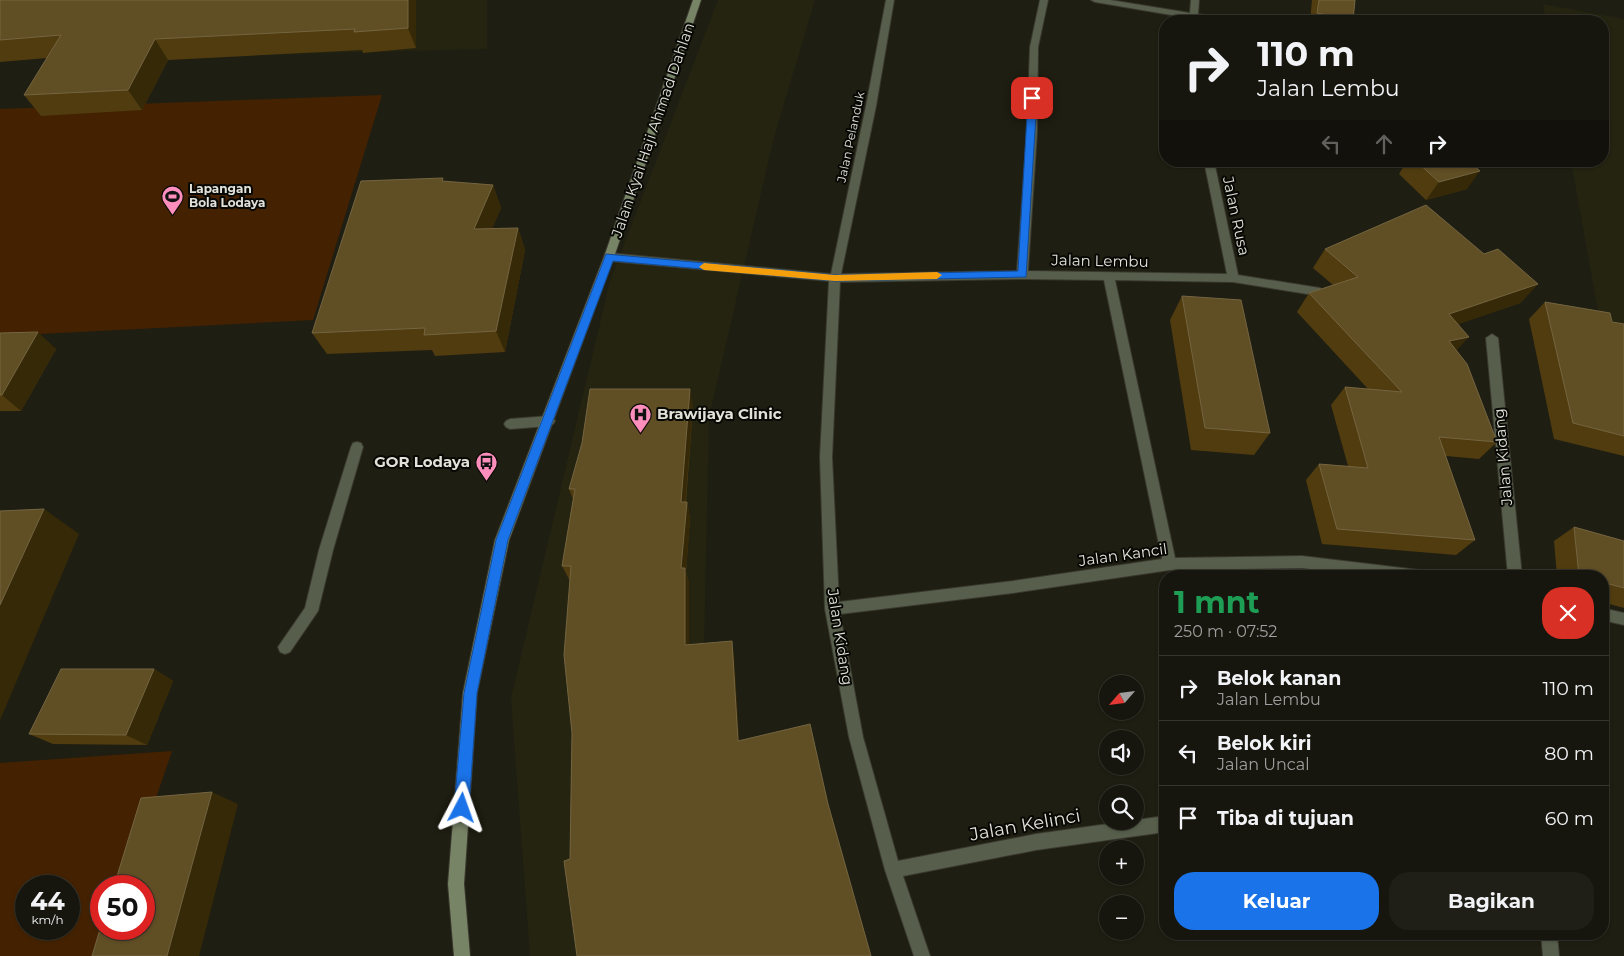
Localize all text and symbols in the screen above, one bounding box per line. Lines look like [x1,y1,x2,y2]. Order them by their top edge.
street label: Jalan Kyai Haji Ahmad Dahlan [606,20,698,241]
text: 110 m [1257,32,1355,75]
icon: right [1174,35,1239,100]
text: Jalan Lembu [1257,75,1400,102]
pin [1011,77,1053,119]
icon: arrive [1018,84,1046,112]
street label: Jalan Pelanduk [833,89,868,185]
icon: left [1317,130,1345,158]
icon: ahead [1370,130,1398,158]
icon: right [1423,130,1451,158]
street label: Jalan Rusa [1219,174,1254,257]
place label: Lapangan Bola Lodaya [189,181,265,210]
sports icon: Lapangan Bola Lodaya [161,184,185,215]
street label: Jalan Lembu [1050,250,1149,271]
hospital icon: Brawijaya Clinic [629,402,653,433]
place label: Brawijaya Clinic [657,404,782,423]
street label: Jalan Kidang [1489,408,1516,507]
bus stop icon: GOR Lodaya [474,450,498,481]
place label: GOR Lodaya [374,452,470,471]
street label: Jalan Kancil [1076,539,1168,570]
text: 1 mnt [1174,584,1260,621]
street label: Jalan Kidang [823,586,858,687]
button: close [1542,587,1594,639]
text: 250 m · 07:52 [1174,622,1277,641]
text: Belok kanan [1217,667,1341,690]
icon: right [1174,674,1202,702]
north arrow [1099,675,1144,720]
map controls [1099,675,1144,940]
text: 110 m [1543,677,1594,700]
text: Jalan Lembu [1217,690,1321,709]
button: sound [1099,730,1144,775]
text: Belok kiri [1217,732,1312,755]
icon: left [1174,739,1202,767]
text: 80 m [1544,742,1594,765]
text: Jalan Uncal [1217,755,1309,774]
position arrow [435,781,487,833]
button: search [1099,785,1144,830]
street label: Jalan Kelinci [967,804,1082,846]
icon: arrive [1174,804,1202,832]
text: Tiba di tujuan [1217,807,1354,830]
text: 60 m [1545,807,1594,830]
button: + [1099,840,1144,885]
button: Keluar [1174,872,1379,930]
button: Bagikan [1389,872,1594,930]
speed limit sign: 50 [90,875,155,940]
text: 44 [30,886,65,916]
button: − [1099,895,1144,940]
text: km/h [31,912,64,927]

